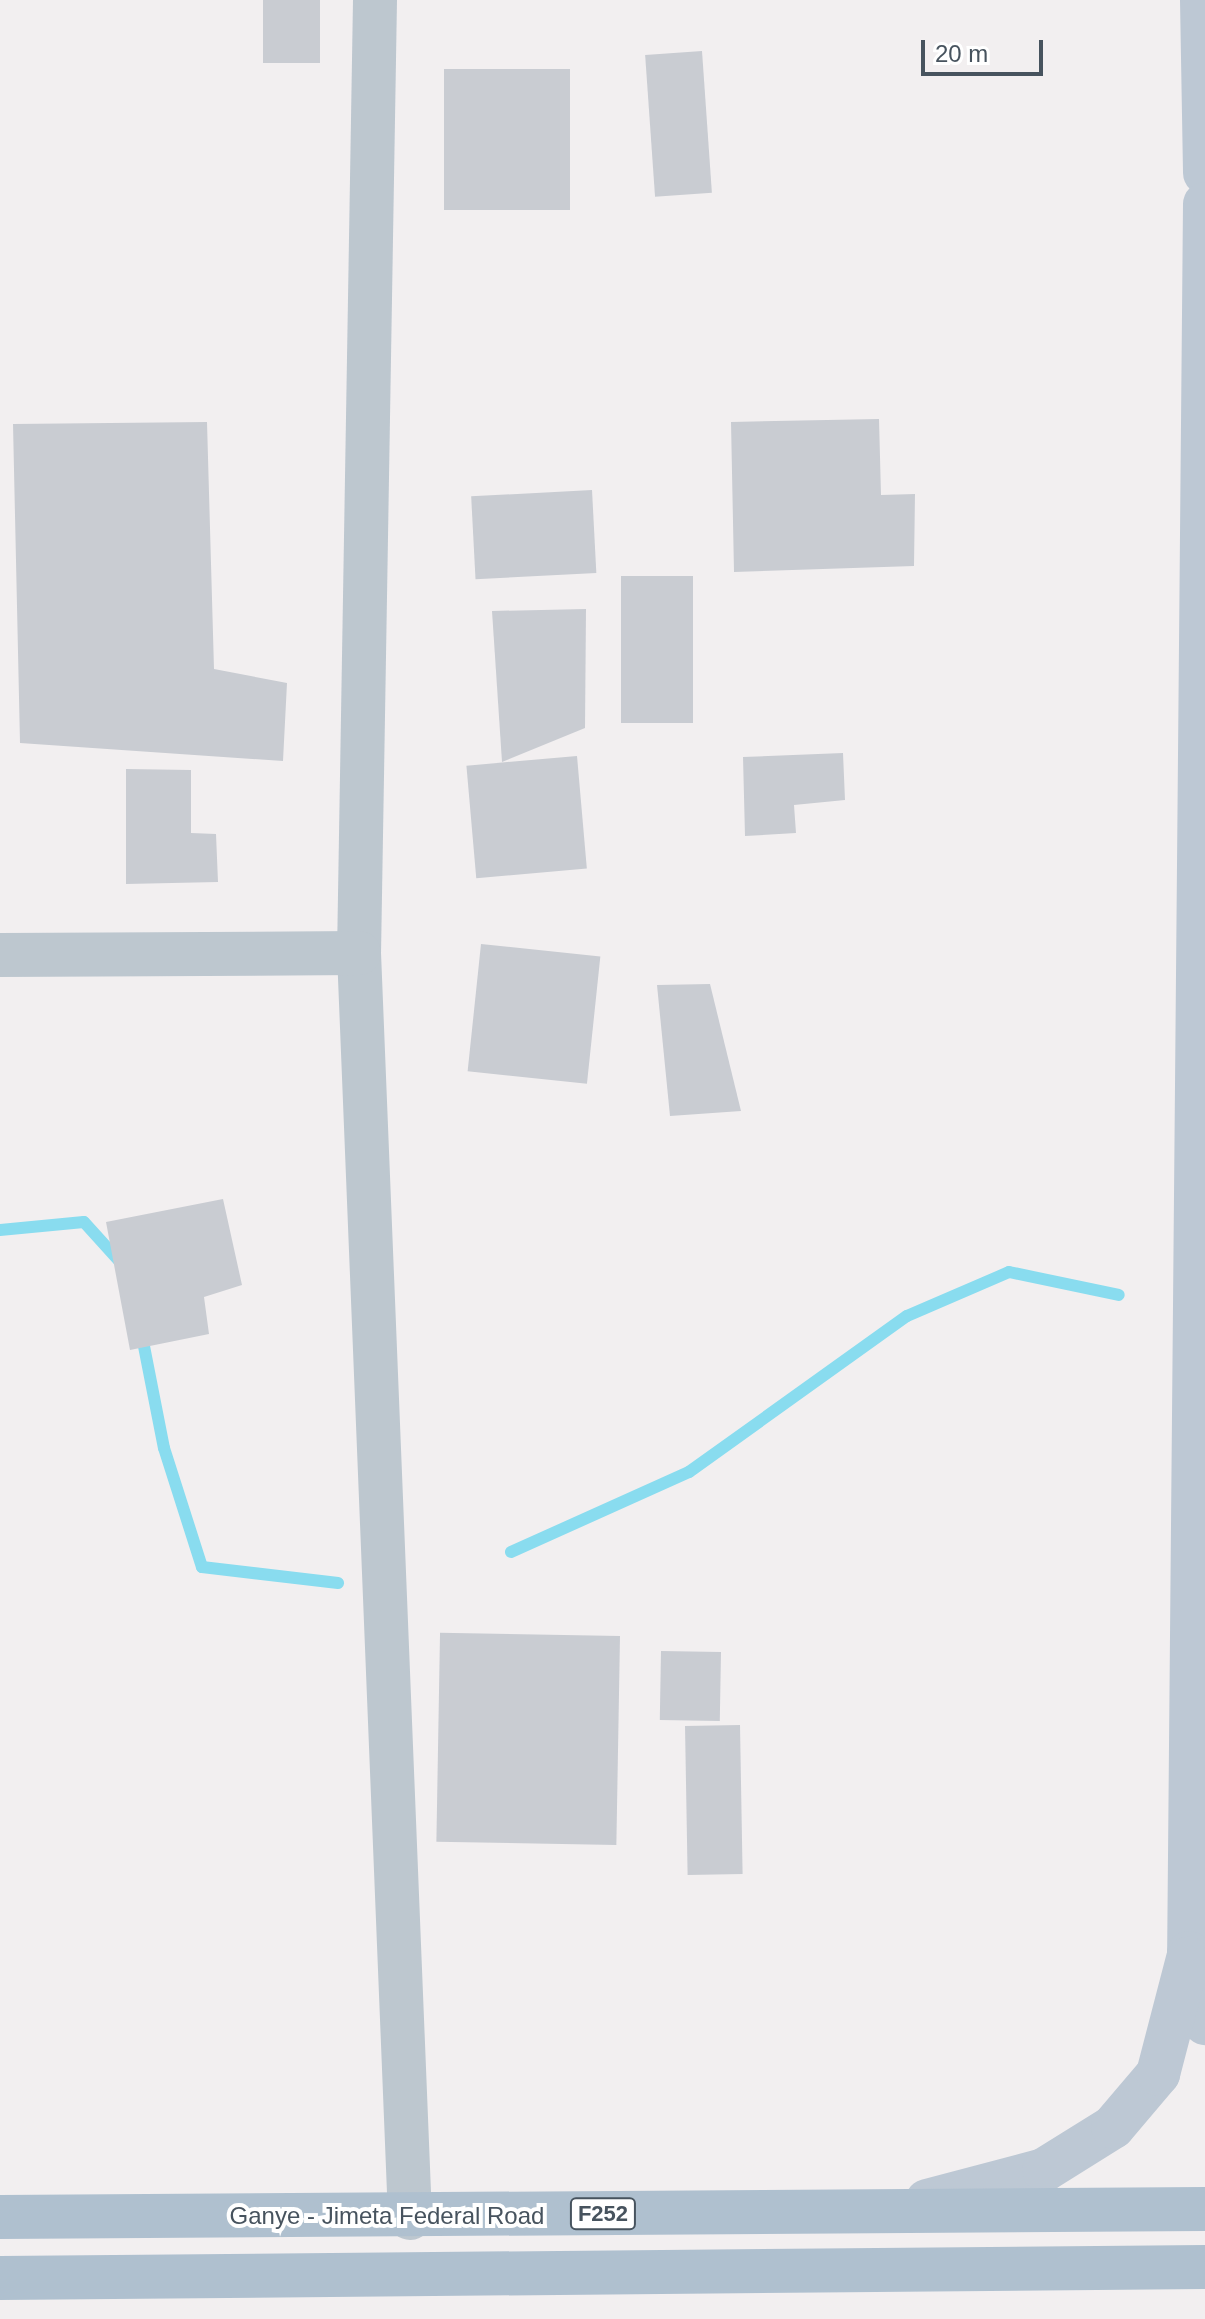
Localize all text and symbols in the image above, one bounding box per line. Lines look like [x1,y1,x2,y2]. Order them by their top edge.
scale bar [925,24,1047,74]
text: 20 m [935,40,988,67]
road number: F252 [569,2196,637,2232]
street label: Ganye - Jimeta Federal Road [230,2202,544,2230]

